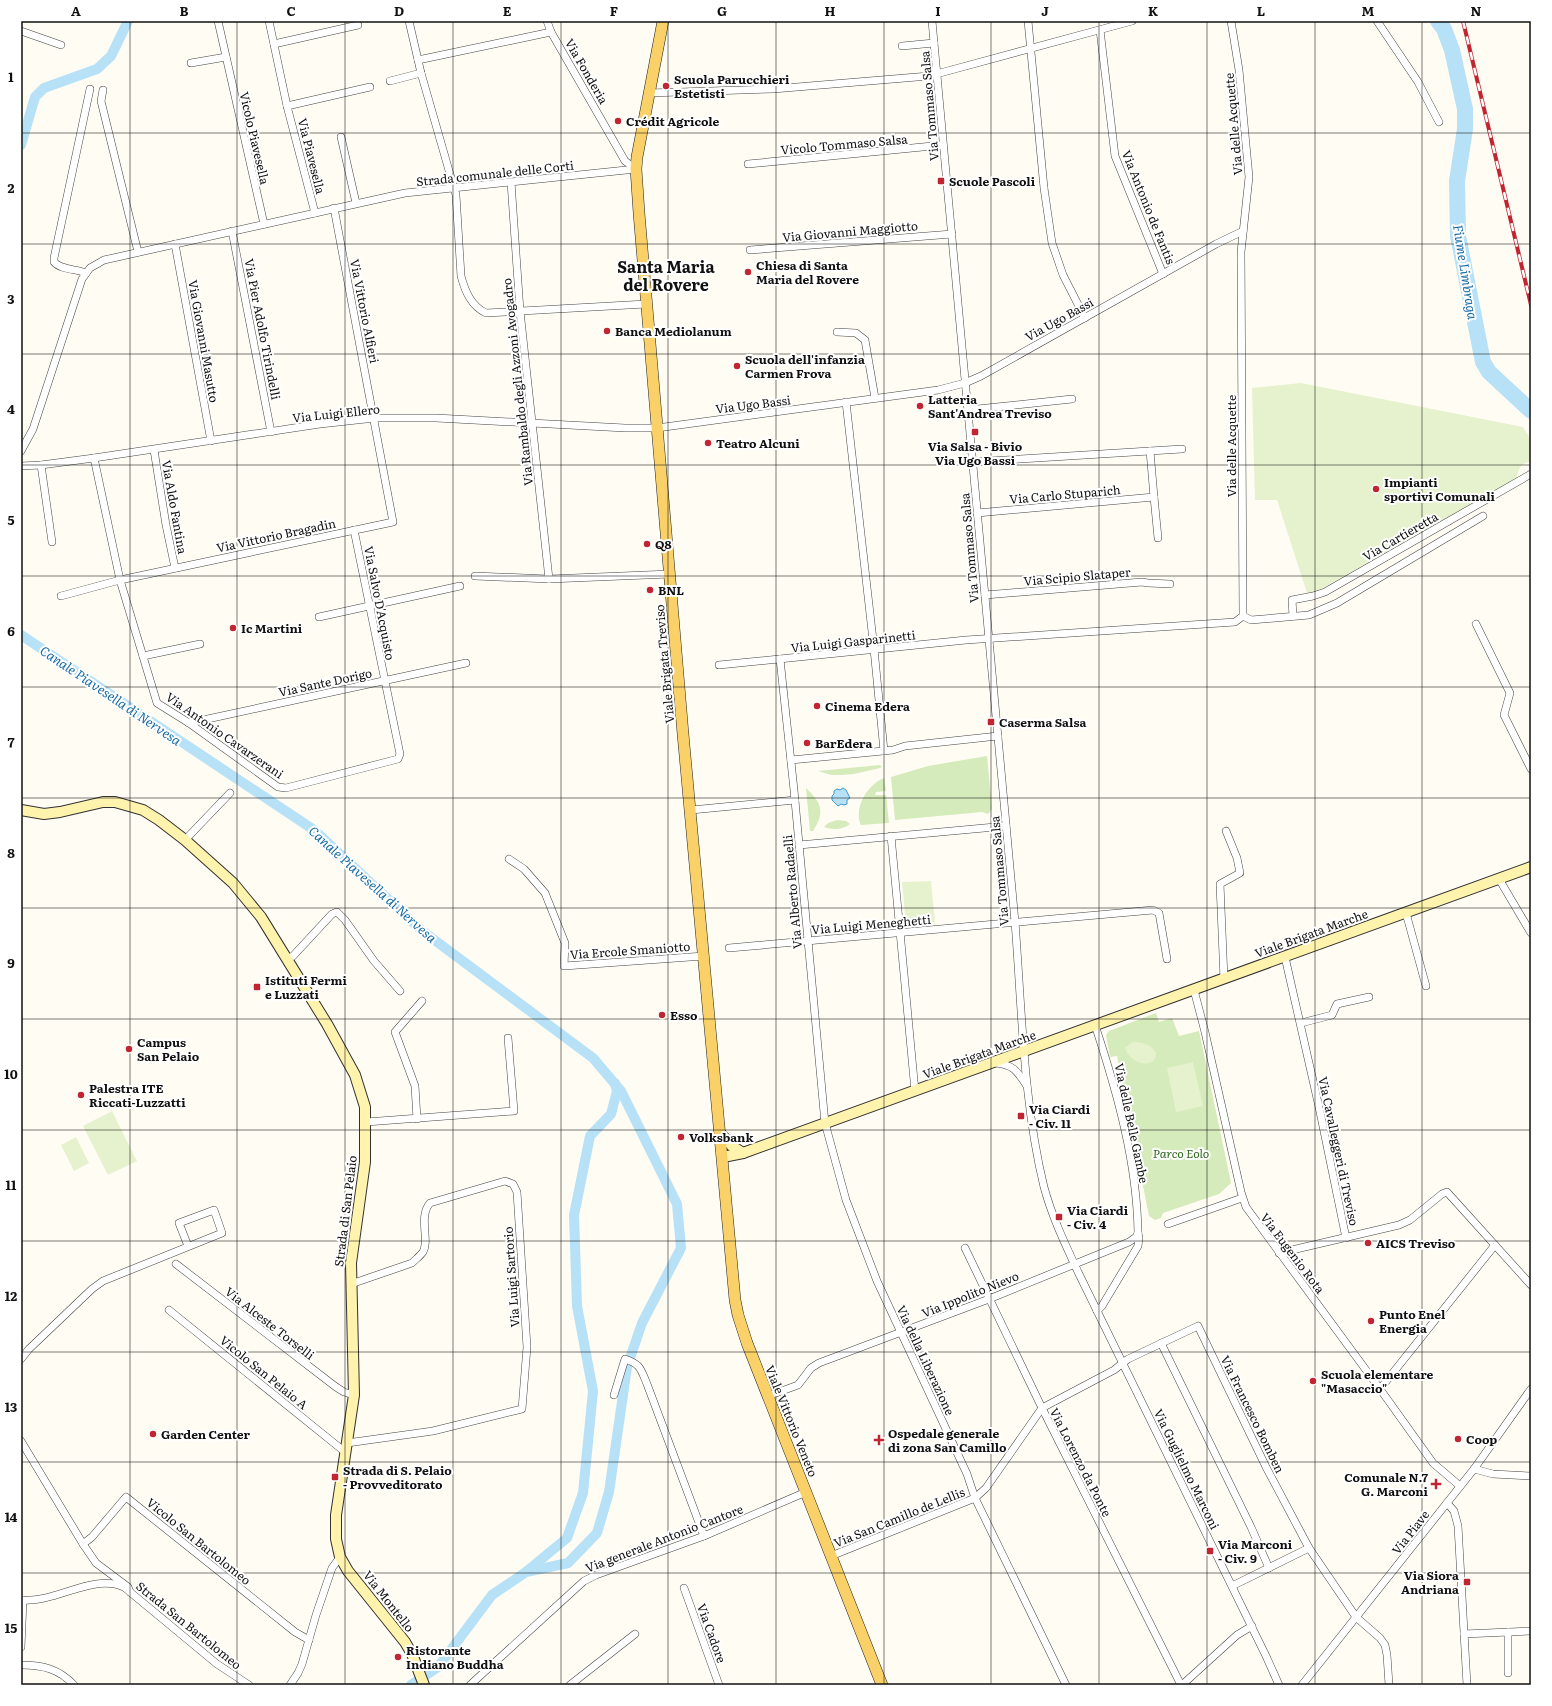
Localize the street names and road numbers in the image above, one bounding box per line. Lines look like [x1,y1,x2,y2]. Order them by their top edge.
street label: Via Fonderia [561,35,613,107]
street label: Via Tommaso Salsa [915,50,943,162]
street label: Via delle Acquette [1220,72,1246,176]
street label: Vicolo Piavesella [236,90,275,187]
street label: Via Piavesella [294,116,330,196]
street label: Vicolo Tommaso Salsa [780,129,909,159]
street label: Via Antonio de Fantis [1118,147,1180,267]
street label: Strada comunale delle Corti [415,156,575,190]
street label: Via Giovanni Maggiotto [781,216,919,246]
street label: Via Pier Adolfo Tirindelli [240,257,286,401]
street label: Via Vittorio Alfieri [346,257,384,365]
street label: Via Rambaldo degli Azzoni Avogadro [497,277,537,487]
street label: Via Giovanni Masutto [184,278,224,404]
street label: Via Ugo Bassi [1021,293,1097,345]
street label: Via Ugo Bassi [714,390,792,418]
street label: Via delle Acquette [1222,395,1240,497]
street label: Via Luigi Ellero [291,399,381,427]
street label: Via Aldo Fantina [158,459,192,556]
street label: Via Carlo Stuparich [1009,480,1121,508]
street label: Via Tommaso Salsa [955,492,983,604]
street label: Via Cartieretta [1359,507,1442,565]
street label: Via Vittorio Bragadin [215,514,338,556]
street label: Via Salvo D'Acquisto [360,544,400,662]
street label: Via Scipio Slataper [1023,562,1131,590]
street label: Viale Brigata Treviso [650,604,678,724]
street label: Via Luigi Gasparinetti [790,625,916,657]
street label: Via Sante Dorigo [277,663,373,701]
street label: Via Antonio Cavarzerani [163,688,287,782]
street label: Via Tommaso Salsa [985,815,1013,927]
street label: Via Alberto Radaelli [778,834,806,950]
street label: Viale Brigata Marche [1252,904,1370,962]
street label: Via Luigi Meneghetti [811,910,931,938]
street label: Via Ercole Smaniotto [569,937,691,963]
street label: Viale Brigata Marche [920,1025,1038,1083]
street label: Via delle Belle Gambe [1111,1061,1153,1185]
street label: Via Cavalleggeri di Treviso [1314,1075,1364,1227]
street label: Strada di San Pelaio [329,1154,361,1268]
street label: Via Eugenio Rota [1257,1209,1330,1298]
street label: Via Luigi Sartorio [498,1226,524,1328]
street label: Via Ippolito Nievo [919,1266,1021,1322]
street label: Via Alceste Torselli [221,1282,319,1364]
street label: Via della Liberazione [893,1302,959,1418]
street label: Vicolo San Pelaio A [216,1331,312,1413]
street label: Via Francesco Bomben [1217,1352,1289,1476]
street label: Viale Vittorio Veneto [761,1362,823,1480]
street label: Via Lorenzo da Ponte [1046,1404,1116,1520]
street label: Via Guglielmo Marconi [1150,1406,1224,1532]
street label: Via San Camillo de Lellis [831,1482,968,1552]
street label: Vicolo San Bartolomeo [143,1493,255,1589]
street label: Via generale Antonio Cantore [582,1500,746,1576]
street label: Via Piave [1387,1506,1433,1558]
street label: Via Montello [359,1566,419,1636]
street label: Strada San Bartolomeo [132,1577,246,1673]
street label: Via Cadore [693,1601,731,1665]

